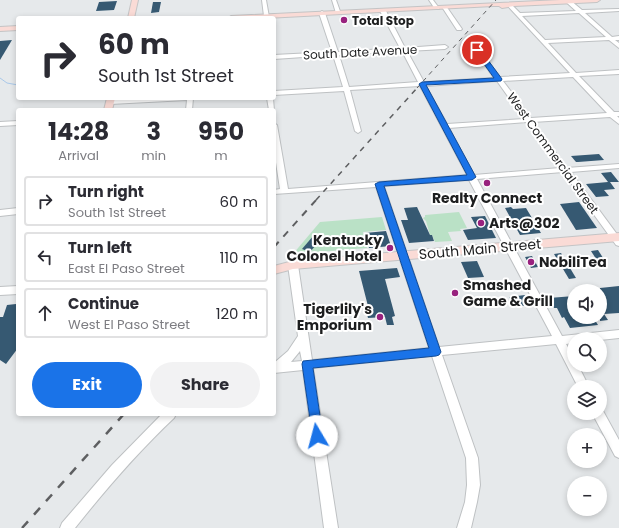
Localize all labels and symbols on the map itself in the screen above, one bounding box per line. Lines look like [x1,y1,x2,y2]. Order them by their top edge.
place label: Total Stop [352,12,414,29]
marker: Total Stop [339,15,349,25]
pin [460,33,494,67]
street label: South Date Avenue [302,41,418,63]
street label: West Commercial Street [503,89,603,217]
marker: Realty Connect [482,178,492,188]
place label: Realty Connect [432,188,542,208]
place label: Arts@302 [489,213,560,233]
marker: Arts@302 [476,218,486,228]
place label: Kentucky Colonel Hotel [287,230,382,266]
street label: South Main Street [418,234,542,264]
marker: Kentucky Colonel Hotel [385,243,395,253]
place label: NobiliTea [539,252,607,272]
marker: NobiliTea [526,257,536,267]
place label: Smashed Game & Grill [463,275,553,311]
marker: Smashed Game & Grill [450,288,460,298]
place label: Tigerlily's Emporium [297,299,372,335]
marker: Tigerlily's Emporium [375,312,385,322]
position arrow [296,415,338,457]

